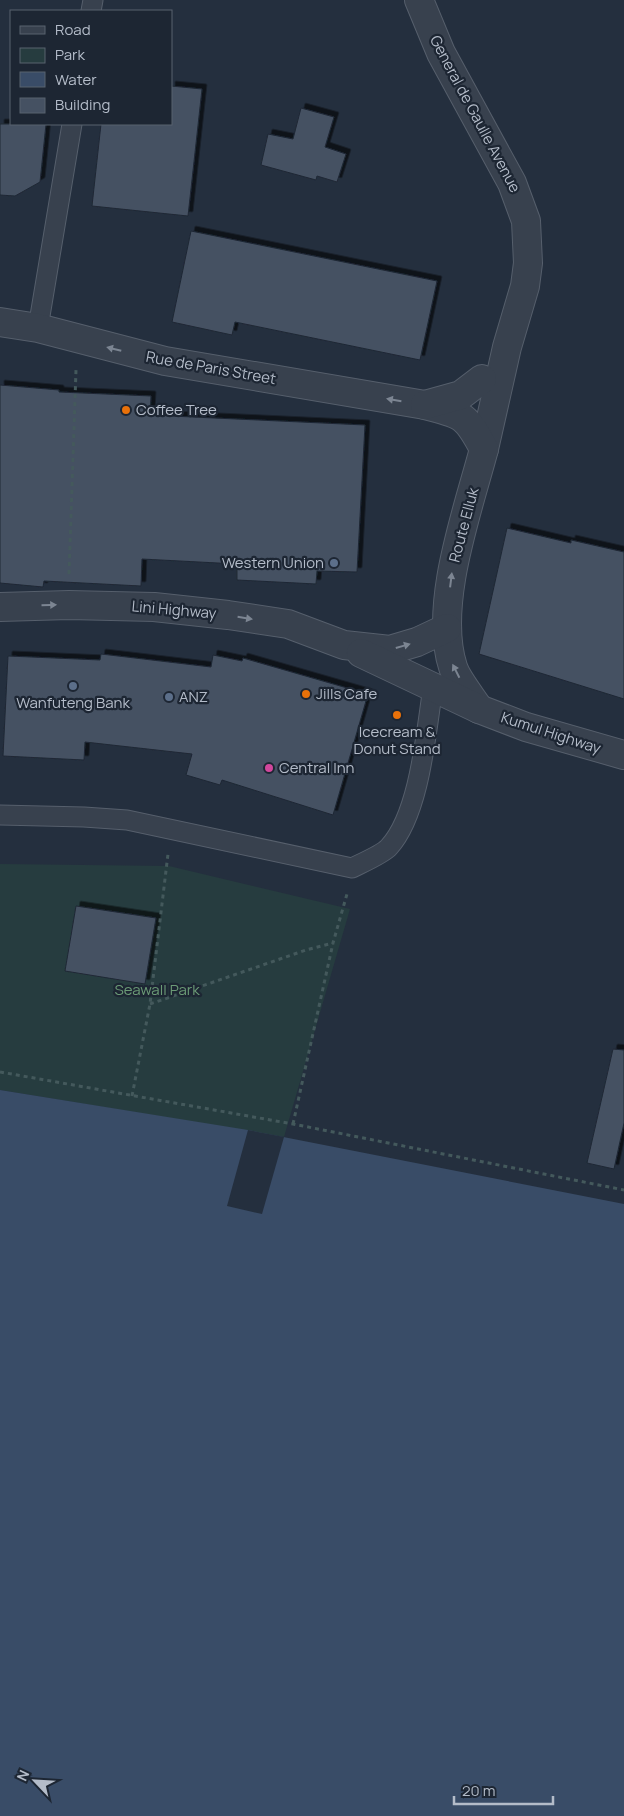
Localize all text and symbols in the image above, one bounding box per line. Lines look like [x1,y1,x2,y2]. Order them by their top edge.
legend [10,10,172,125]
text: Road [55,19,91,40]
street label: General de Gaulle Avenue [425,31,526,196]
text: Park [55,44,85,65]
text: Water [55,69,97,90]
text: Building [55,94,110,115]
one-way arrow [106,344,121,352]
street label: Rue de Paris Street [144,346,278,389]
one-way arrow [386,396,402,404]
place label: Coffee Tree [136,399,217,420]
marker: Coffee Tree [120,404,132,416]
street label: Route Elluk [443,485,484,565]
place label: Western Union [222,552,324,573]
marker: Western Union [328,557,340,569]
one-way arrow [447,572,455,588]
street label: Lini Highway [131,595,217,624]
one-way arrow [41,601,57,609]
one-way arrow [238,614,254,622]
one-way arrow [396,642,411,650]
one-way arrow [452,664,460,679]
marker: Wanfuteng Bank [67,680,79,692]
place label: Jills Cafe [316,683,377,704]
place label: ANZ [179,686,208,707]
marker: Jills Cafe [300,688,312,700]
marker: ANZ [163,691,175,703]
place label: Wanfuteng Bank [16,692,130,713]
street label: Kumul Highway [499,706,604,759]
marker: Icecream & Donut Stand [391,709,403,721]
place label: Icecream & Donut Stand [353,721,441,759]
place label: Central Inn [279,757,355,778]
marker: Central Inn [263,762,275,774]
park label: Seawall Park [114,979,200,1000]
north arrow [10,1756,60,1806]
text: N [12,1767,34,1784]
scale bar [454,1774,553,1806]
text: 20 m [462,1780,495,1801]

